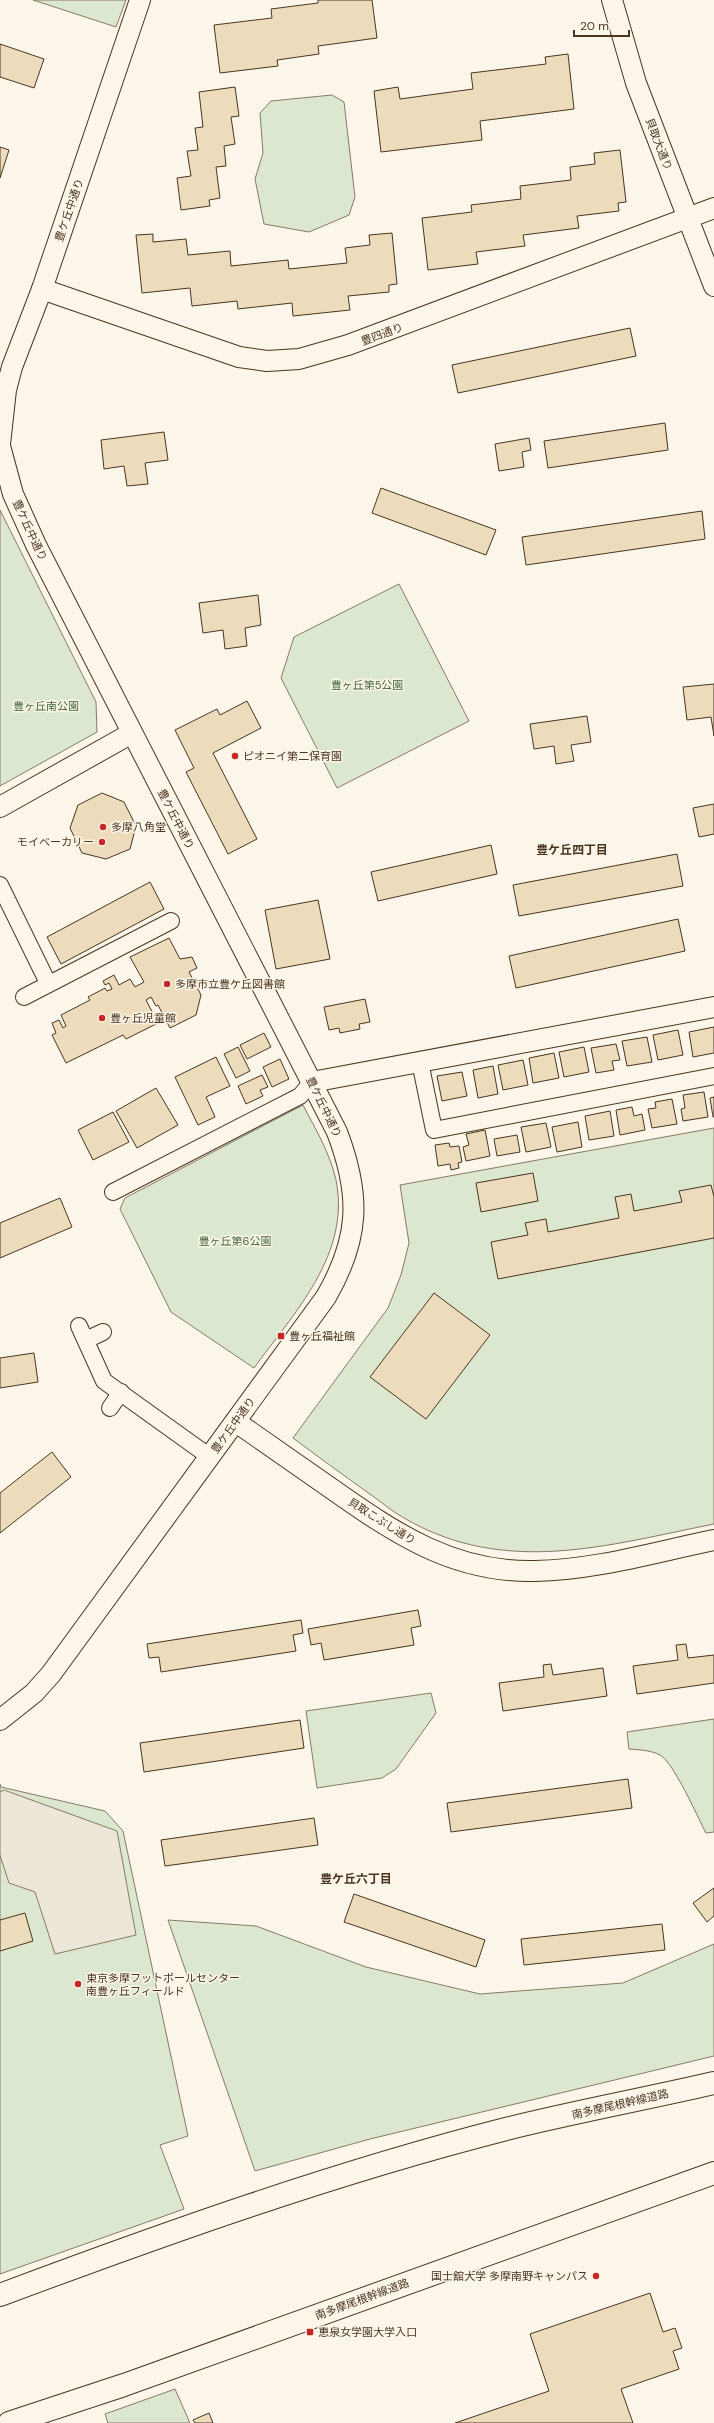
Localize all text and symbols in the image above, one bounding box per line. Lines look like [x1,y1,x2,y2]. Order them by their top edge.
scale bar [574,12,629,38]
text: 20 m [580,18,609,34]
street label: 貝取大通り [643,116,675,172]
street label: 豊ケ丘中通り [52,177,86,243]
street label: 豊四通り [359,320,405,348]
street label: 豊ケ丘中通り [10,497,50,563]
park label: 豊ヶ丘第5公園 [331,678,403,692]
park label: 豊ヶ丘南公園 [13,699,79,713]
place label: ピオニイ第二保育園 [243,749,342,763]
marker: ピオニイ第二保育園 [230,751,240,761]
street label: 豊ケ丘中通り [155,786,197,852]
place label: 多摩八角堂 [111,820,166,834]
marker: 多摩八角堂 [98,822,108,832]
place label: モイベーカリー [17,835,94,849]
marker: モイベーカリー [97,837,107,847]
district label: 豊ケ丘四丁目 [536,842,608,858]
place label: 多摩市立豊ケ丘図書館 [175,977,285,991]
marker: 多摩市立豊ケ丘図書館 [162,979,172,989]
place label: 豊ヶ丘児童館 [110,1011,176,1025]
marker: 豊ヶ丘児童館 [97,1013,107,1023]
street label: 豊ケ丘中通り [303,1074,345,1140]
park label: 豊ヶ丘第6公園 [199,1234,271,1248]
place label: 豊ヶ丘福祉館 [289,1329,355,1343]
marker: 豊ヶ丘福祉館 [276,1331,286,1341]
street label: 豊ケ丘中通り [208,1394,258,1456]
street label: 貝取こぶし通り [346,1495,418,1547]
district label: 豊ケ丘六丁目 [320,1871,392,1887]
place label: 東京多摩フットボールセンター 南豊ヶ丘フィールド [86,1971,240,1998]
marker: 東京多摩フットボールセンター 南豊ヶ丘フィールド [73,1979,83,1989]
street label: 南多摩尾根幹線道路 [570,2086,670,2122]
place label: 国士舘大学 多摩南野キャンパス [431,2269,588,2283]
marker: 国士舘大学 多摩南野キャンパス [591,2271,601,2281]
street label: 南多摩尾根幹線道路 [313,2275,411,2323]
place label: 恵泉女学園大学入口 [318,2325,417,2339]
marker: 恵泉女学園大学入口 [305,2327,315,2337]

